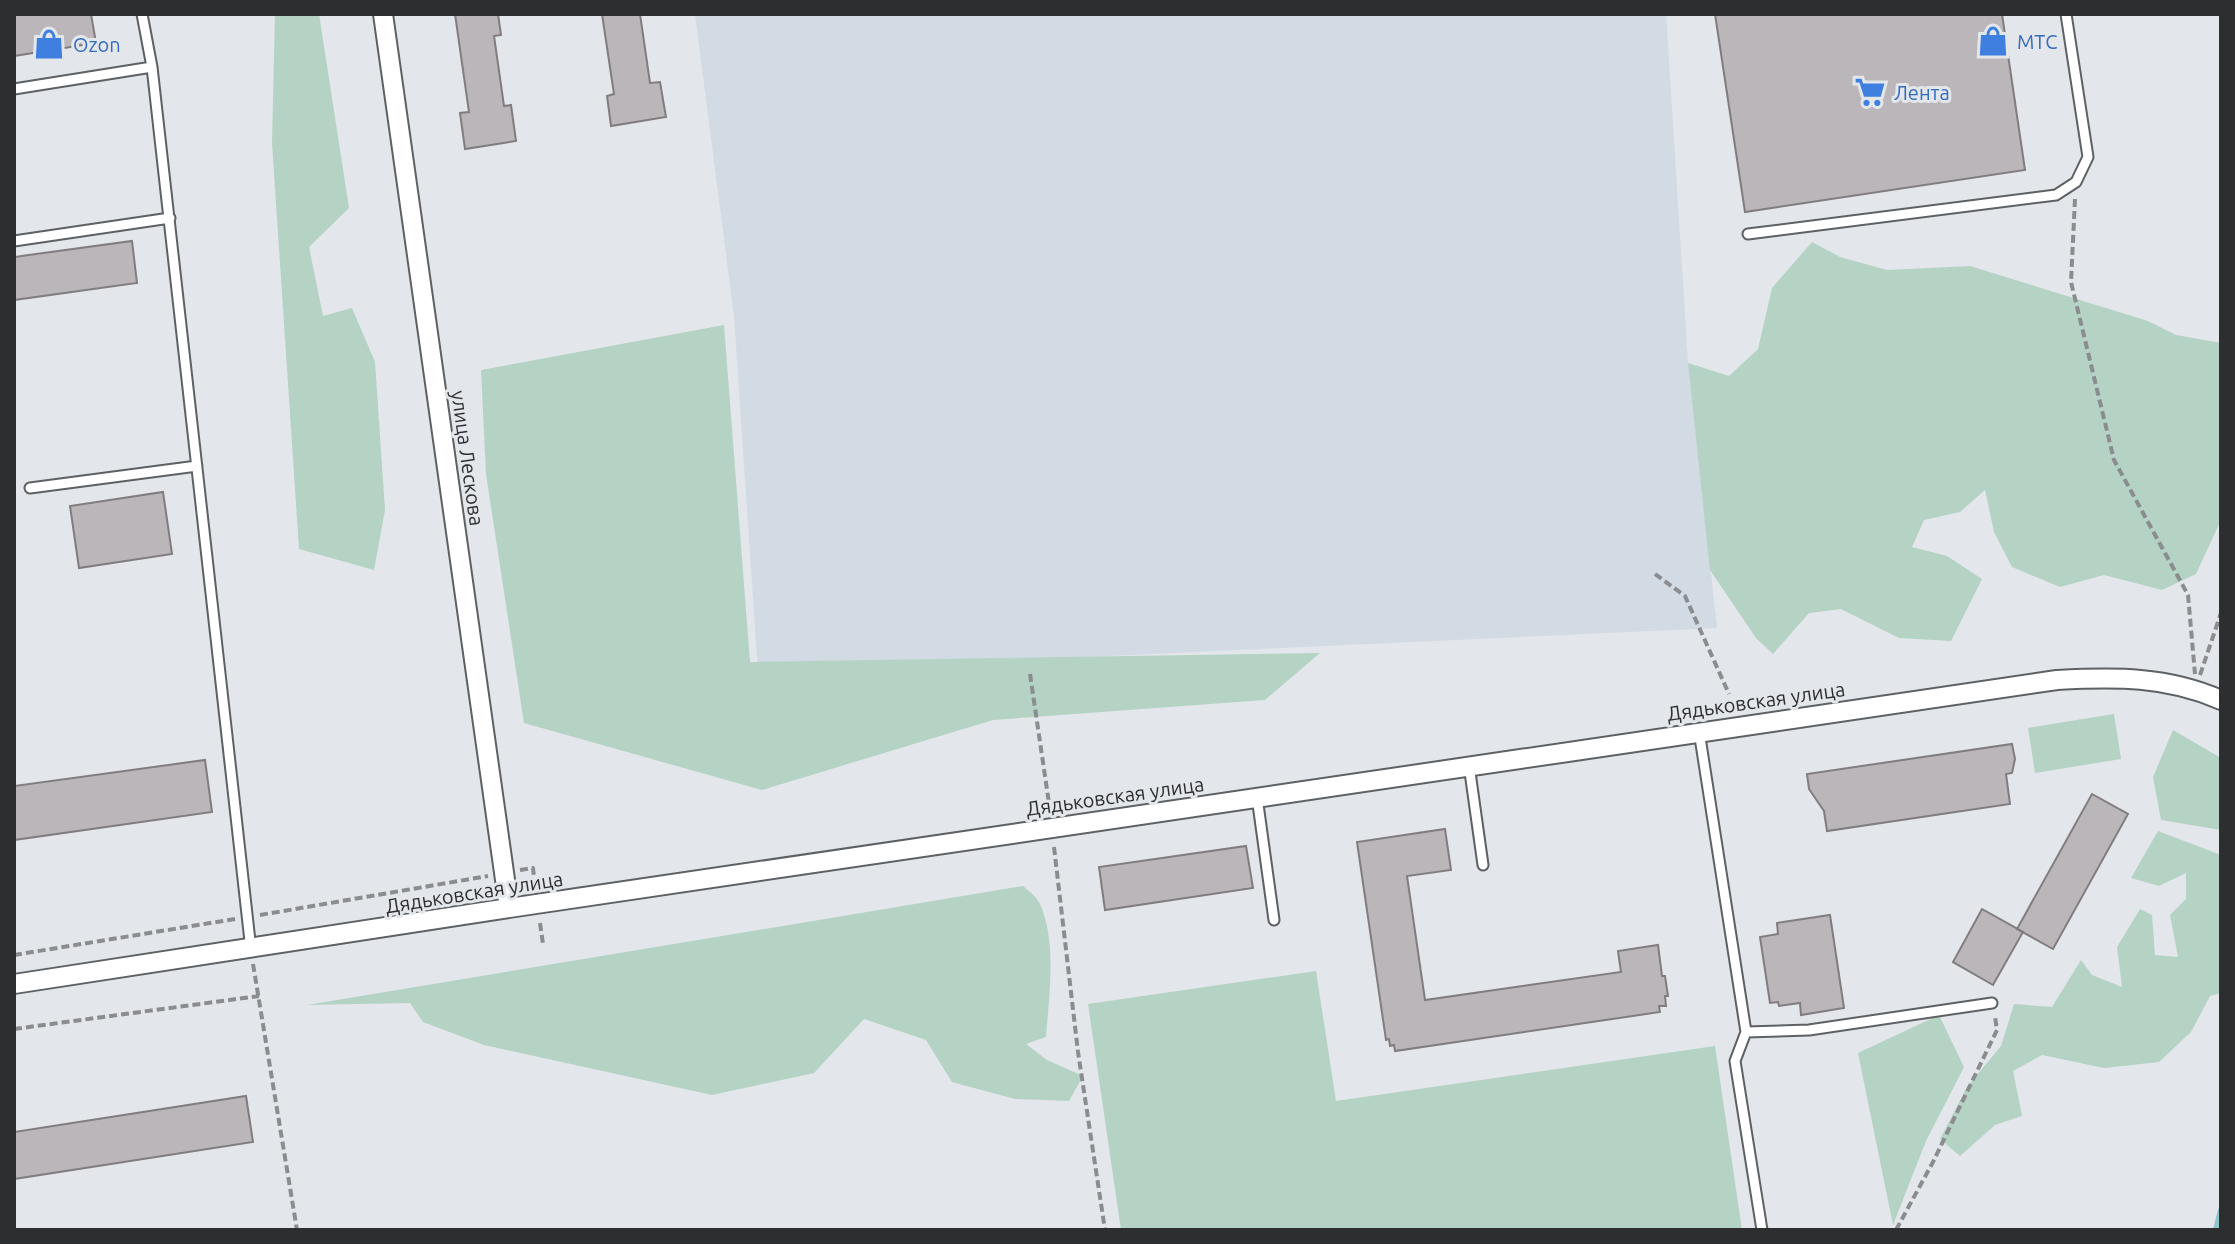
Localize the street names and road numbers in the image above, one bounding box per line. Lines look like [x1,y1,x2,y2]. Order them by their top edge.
street label: улица Лескова [447,389,489,527]
street label: Дядьковская улица [1665,677,1847,725]
street label: Дядьковская улица [1024,772,1206,820]
street label: Дядьковская улица [384,867,564,917]

